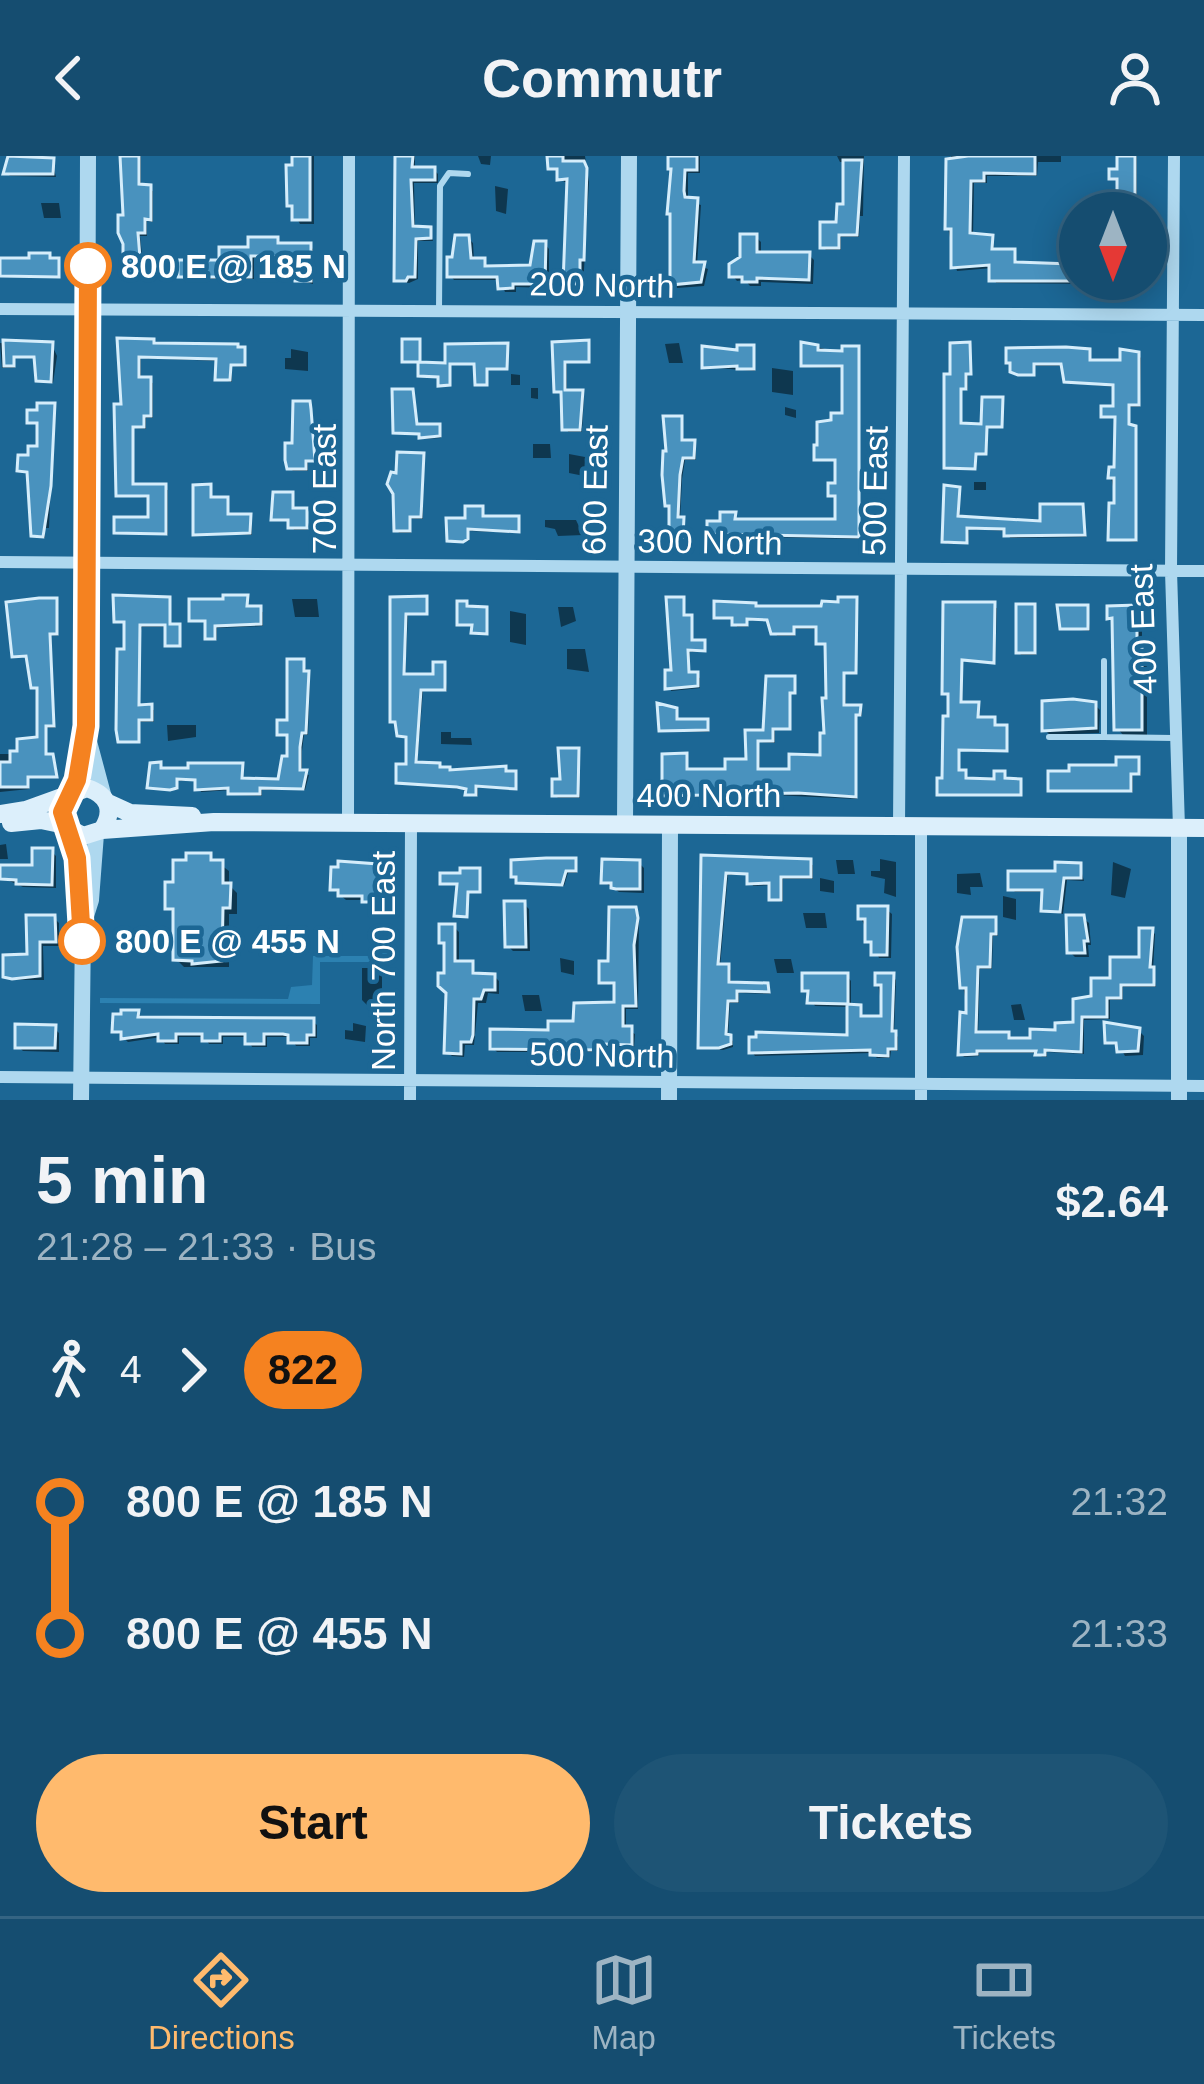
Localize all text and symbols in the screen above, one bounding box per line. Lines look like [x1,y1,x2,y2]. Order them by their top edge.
icon: back [36,45,102,111]
icon: person [1102,45,1168,111]
text: Commutr [482,48,722,108]
north arrow [1059,192,1167,300]
map controls [1059,192,1167,300]
marker: 800 E @ 185 N [66,244,110,288]
place label: 800 E @ 185 N [121,248,346,285]
street label: 200 North [529,265,675,305]
street label: 700 East [306,424,343,554]
street label: 600 East [575,425,615,555]
street label: 500 East [855,426,895,556]
street label: 300 North [637,522,783,562]
street label: 400 East [1122,563,1164,695]
street label: 400 North [637,777,781,814]
street label: North 700 East [365,851,402,1071]
marker: 800 E @ 455 N [60,919,104,963]
place label: 800 E @ 455 N [115,923,340,960]
street label: 500 North [529,1035,675,1075]
text: 5 min [36,1143,208,1217]
text: $2.64 [1055,1176,1168,1227]
text: 21:28 – 21:33 · Bus [36,1225,376,1268]
icon: walk [36,1337,102,1403]
icon: forward [160,1337,226,1403]
text: 822 [268,1346,338,1393]
text: 4 [120,1348,142,1391]
text: 800 E @ 185 N [126,1476,433,1527]
text: 21:32 [1070,1480,1168,1523]
text: 800 E @ 455 N [126,1608,433,1659]
text: 21:33 [1070,1612,1168,1655]
button: Start [36,1754,590,1892]
button: Tickets [614,1754,1168,1892]
tab: Directions [148,1947,295,2057]
tab: Map [591,1947,657,2057]
tab: Tickets [953,1947,1056,2057]

